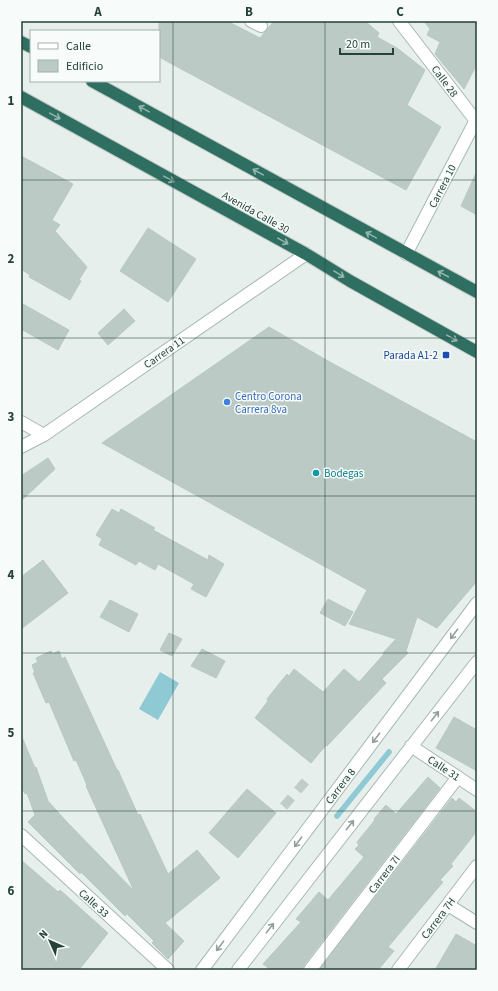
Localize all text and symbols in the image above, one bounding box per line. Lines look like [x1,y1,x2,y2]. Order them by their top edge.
text: A [93,3,102,21]
text: B [245,3,253,21]
text: C [396,3,404,21]
legend [30,30,160,82]
scale bar [340,30,393,56]
text: 20 m [346,36,370,53]
text: Calle [66,38,91,55]
text: Edificio [66,58,103,75]
street label: Calle 28 [428,62,462,101]
text: 1 [8,92,15,110]
one-way arrow [138,105,150,113]
one-way arrow [49,112,61,120]
street label: Carrera 10 [425,162,460,211]
one-way arrow [252,168,264,175]
one-way arrow [163,175,175,183]
street label: Avenida Calle 30 [219,188,292,237]
one-way arrow [366,230,378,238]
one-way arrow [277,238,289,246]
text: 2 [8,250,15,268]
one-way arrow [437,269,449,277]
one-way arrow [333,271,345,279]
street label: Carrera 11 [141,333,188,372]
one-way arrow [446,335,458,343]
place label: Parada A1-2 [383,348,438,363]
marker: Parada A1-2 [441,350,451,360]
place label: Centro Corona Carrera 8va [235,389,302,417]
marker: Centro Corona Carrera 8va [222,397,232,407]
text: 3 [8,408,15,426]
place label: Bodegas [324,466,364,481]
marker: Bodegas [311,468,321,478]
text: 4 [8,566,15,584]
one-way arrow [449,629,458,640]
one-way arrow [431,710,440,721]
text: 5 [8,724,15,742]
one-way arrow [372,733,380,744]
street label: Calle 31 [425,752,463,785]
street label: Carrera 8 [322,765,359,807]
one-way arrow [346,820,354,831]
one-way arrow [294,837,302,848]
street label: Carrera 7I [365,852,404,897]
text: 6 [8,882,15,900]
street label: Calle 33 [75,886,112,921]
street label: Carrera 7H [418,894,459,942]
north arrow [30,921,70,961]
one-way arrow [266,923,275,934]
text: N [35,926,51,942]
one-way arrow [216,941,224,952]

